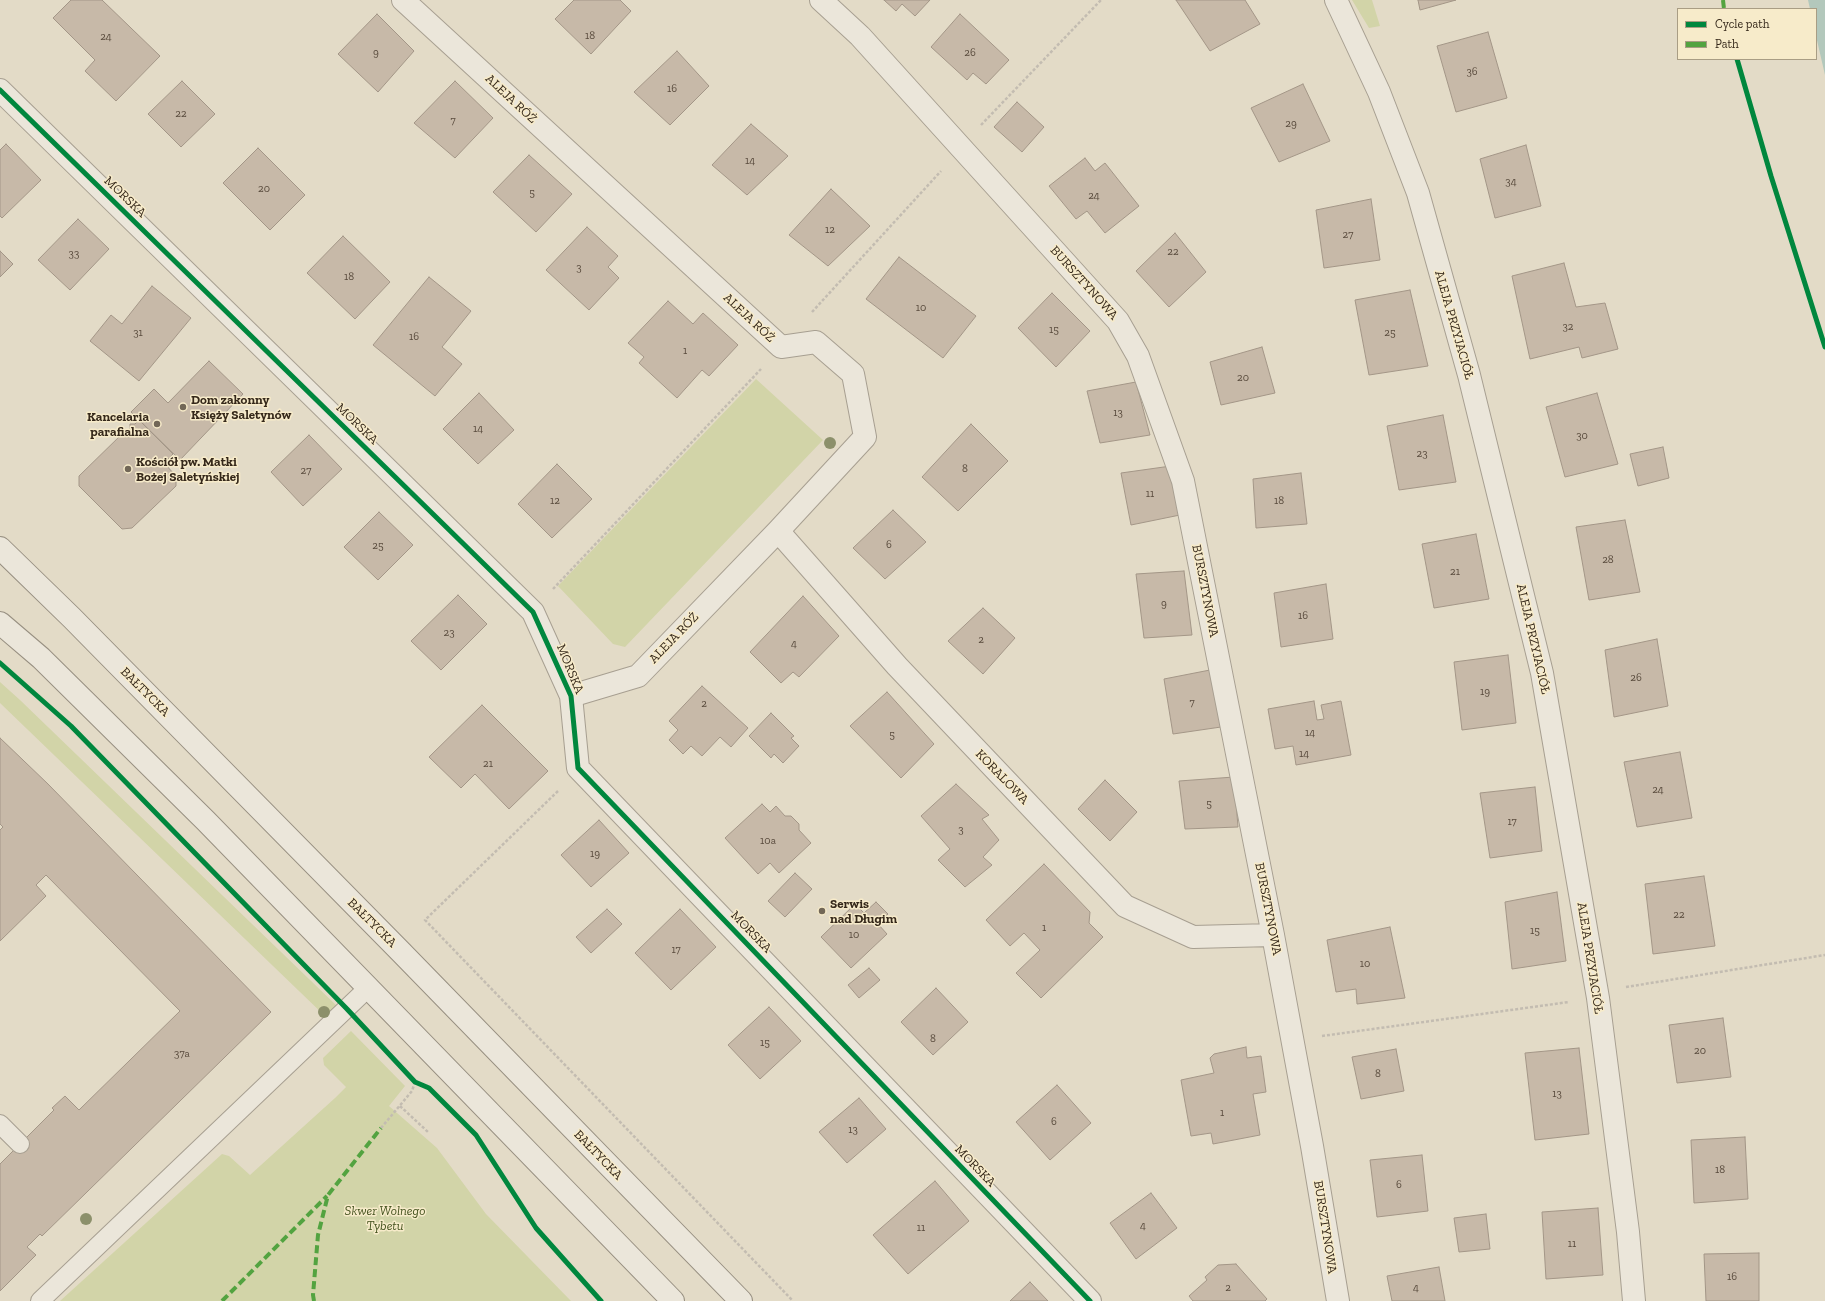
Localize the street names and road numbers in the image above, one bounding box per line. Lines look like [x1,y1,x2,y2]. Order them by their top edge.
street label: ALEJA RÓŻ [482,71,540,127]
street label: MORSKA [101,173,149,221]
street label: BURSZTYNOWA [1047,243,1121,323]
street label: ALEJA PRZYJACIÓŁ [1431,269,1477,381]
street label: ALEJA RÓŻ [720,290,778,346]
street label: MORSKA [333,400,381,448]
street label: BURSZTYNOWA [1188,543,1222,639]
street label: ALEJA PRZYJACIÓŁ [1513,582,1553,696]
street label: ALEJA RÓŻ [646,609,702,667]
street label: MORSKA [553,642,587,696]
street label: BAŁTYCKA [117,664,173,720]
street label: KORALOWA [972,746,1032,808]
street label: BURSZTYNOWA [1251,861,1285,957]
street label: BAŁTYCKA [344,895,400,951]
street label: ALEJA PRZYJACIÓŁ [1573,901,1607,1015]
street label: MORSKA [727,908,775,956]
street label: BAŁTYCKA [570,1127,626,1183]
street label: MORSKA [951,1142,999,1190]
street label: BURSZTYNOWA [1310,1179,1340,1275]

